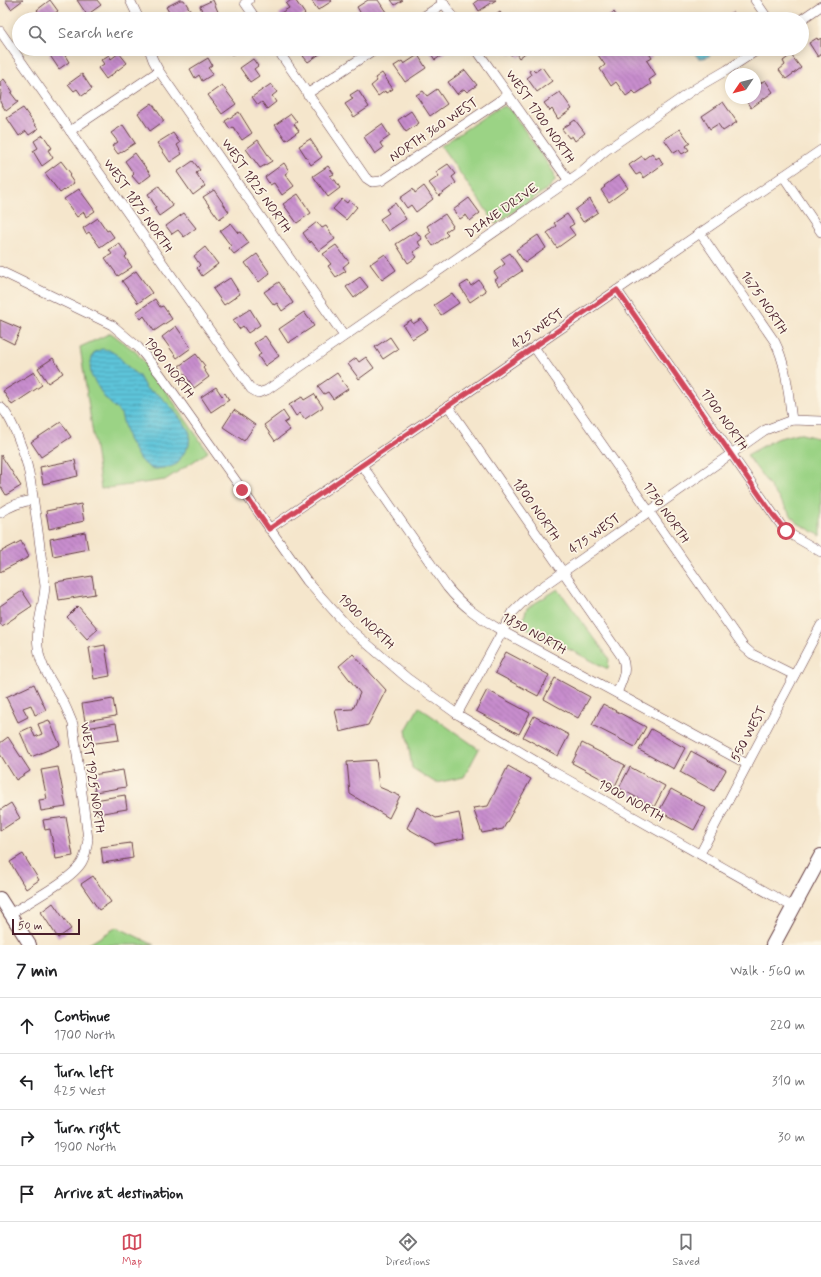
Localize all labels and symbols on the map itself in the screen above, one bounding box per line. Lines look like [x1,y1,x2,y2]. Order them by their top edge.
street label: WEST 1700 NORTH [501,67,579,167]
north arrow [725,68,761,104]
street label: NORTH 360 WEST [386,94,482,166]
street label: WEST 1825 NORTH [217,136,295,236]
street label: WEST 1875 NORTH [99,156,177,256]
street label: DIANE DRIVE [462,180,542,242]
street label: 1675 NORTH [737,268,791,338]
street label: 425 WEST [508,305,568,353]
street label: 1900 NORTH [140,334,198,402]
street label: 1700 NORTH [696,386,752,454]
street label: 1800 NORTH [508,475,564,545]
street label: 1750 NORTH [639,479,693,547]
route end [233,481,251,499]
street label: 475 WEST [566,510,624,558]
route start [777,522,795,540]
street label: 1900 NORTH [334,590,398,654]
street label: 1850 NORTH [498,609,570,659]
street label: 550 WEST [727,703,771,765]
street label: WEST 1925 NORTH [76,721,108,835]
street label: 1900 NORTH [595,776,667,826]
scale bar [12,917,80,936]

